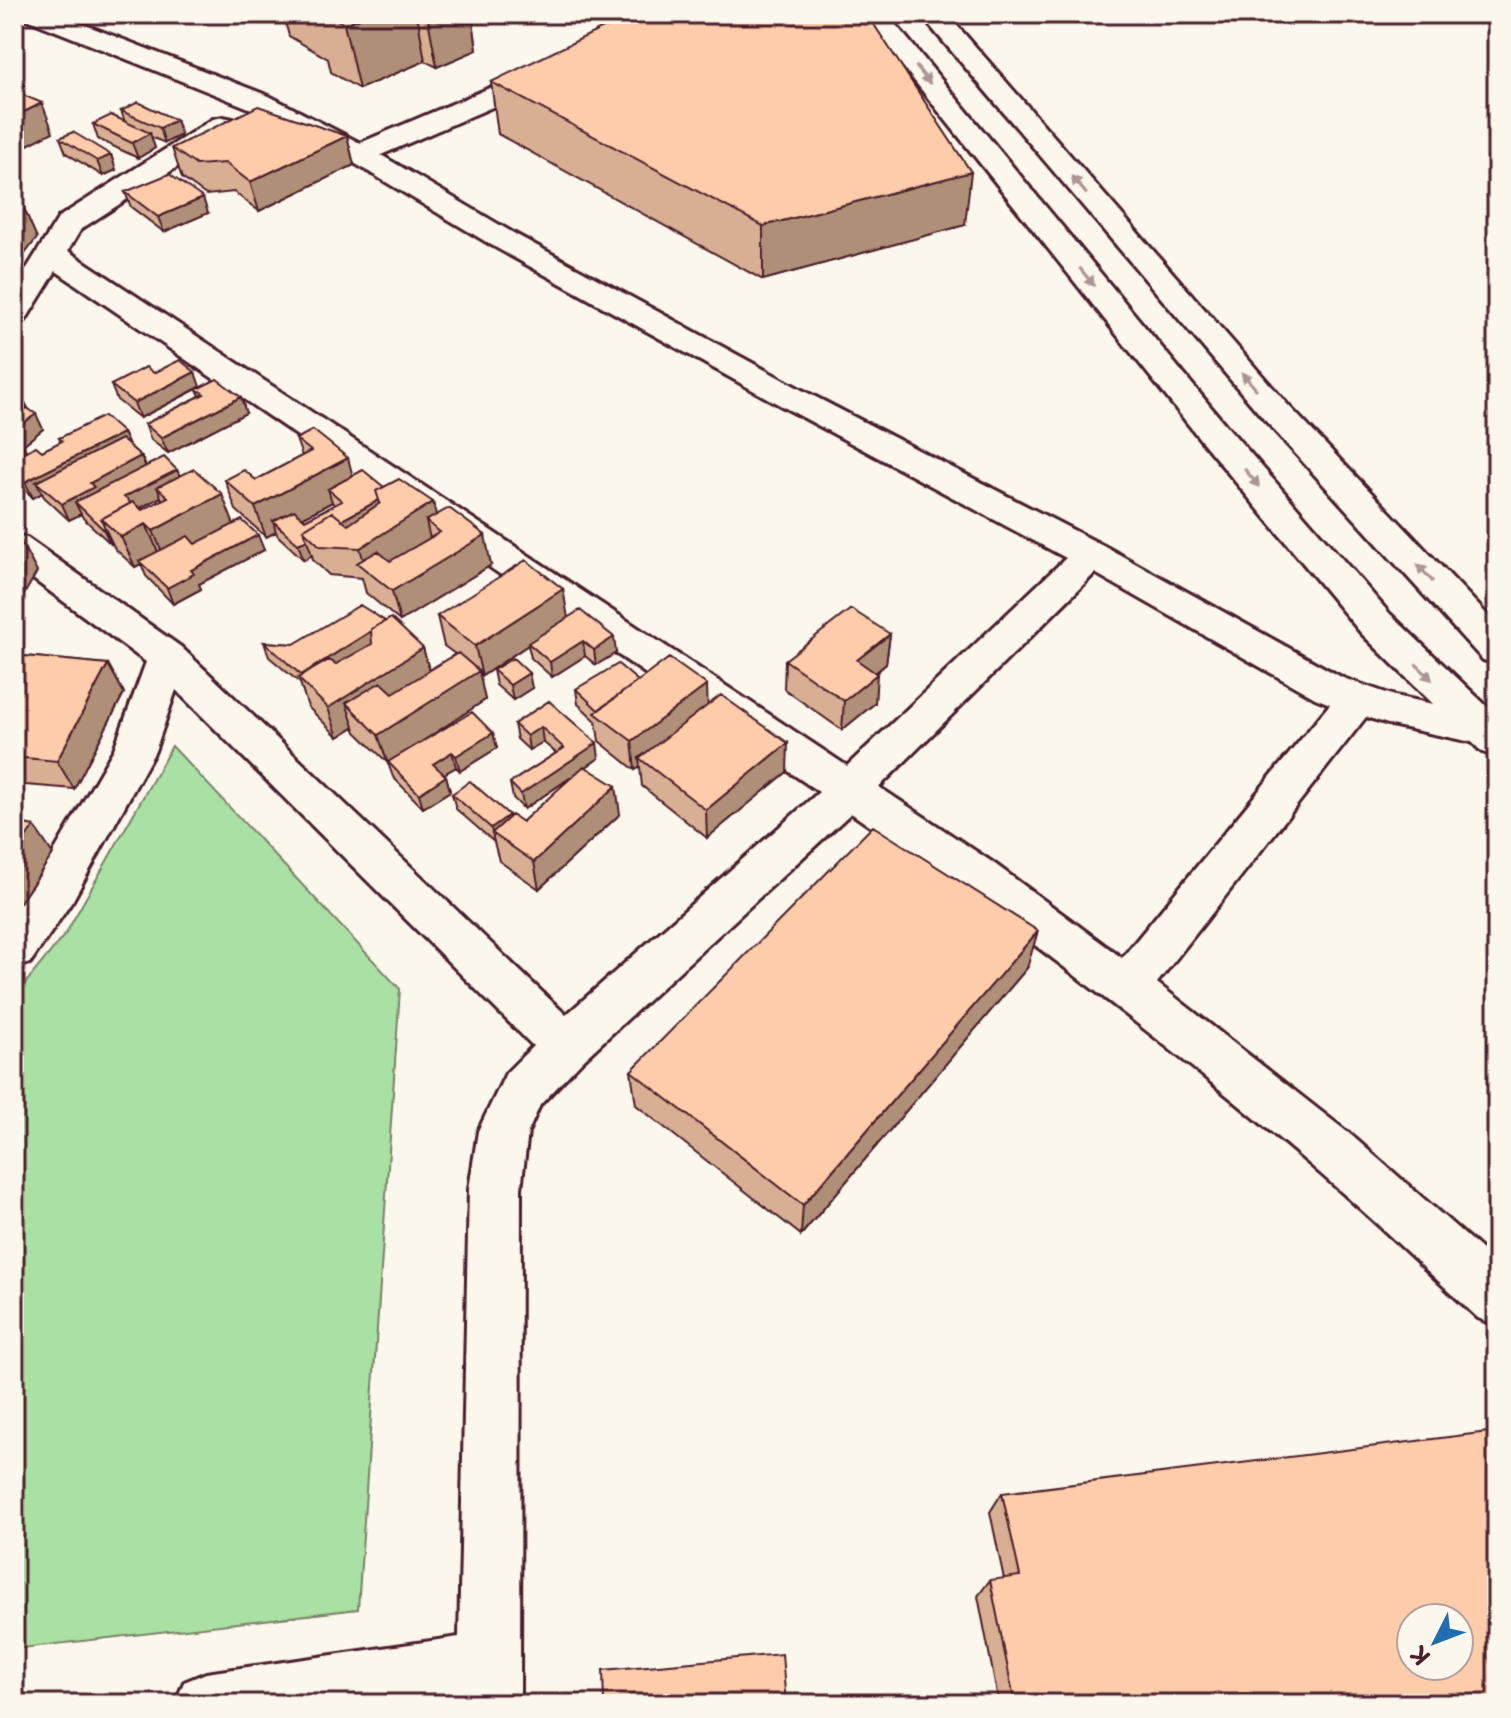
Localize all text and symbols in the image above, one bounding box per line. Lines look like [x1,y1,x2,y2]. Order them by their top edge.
one-way arrow [914,65,931,85]
one-way arrow [1071,175,1088,195]
one-way arrow [1078,266,1095,287]
one-way arrow [1241,372,1258,392]
one-way arrow [1243,467,1260,487]
one-way arrow [1417,563,1434,583]
one-way arrow [1414,662,1433,680]
north arrow [1395,1602,1475,1682]
text: K [1401,1639,1437,1673]

